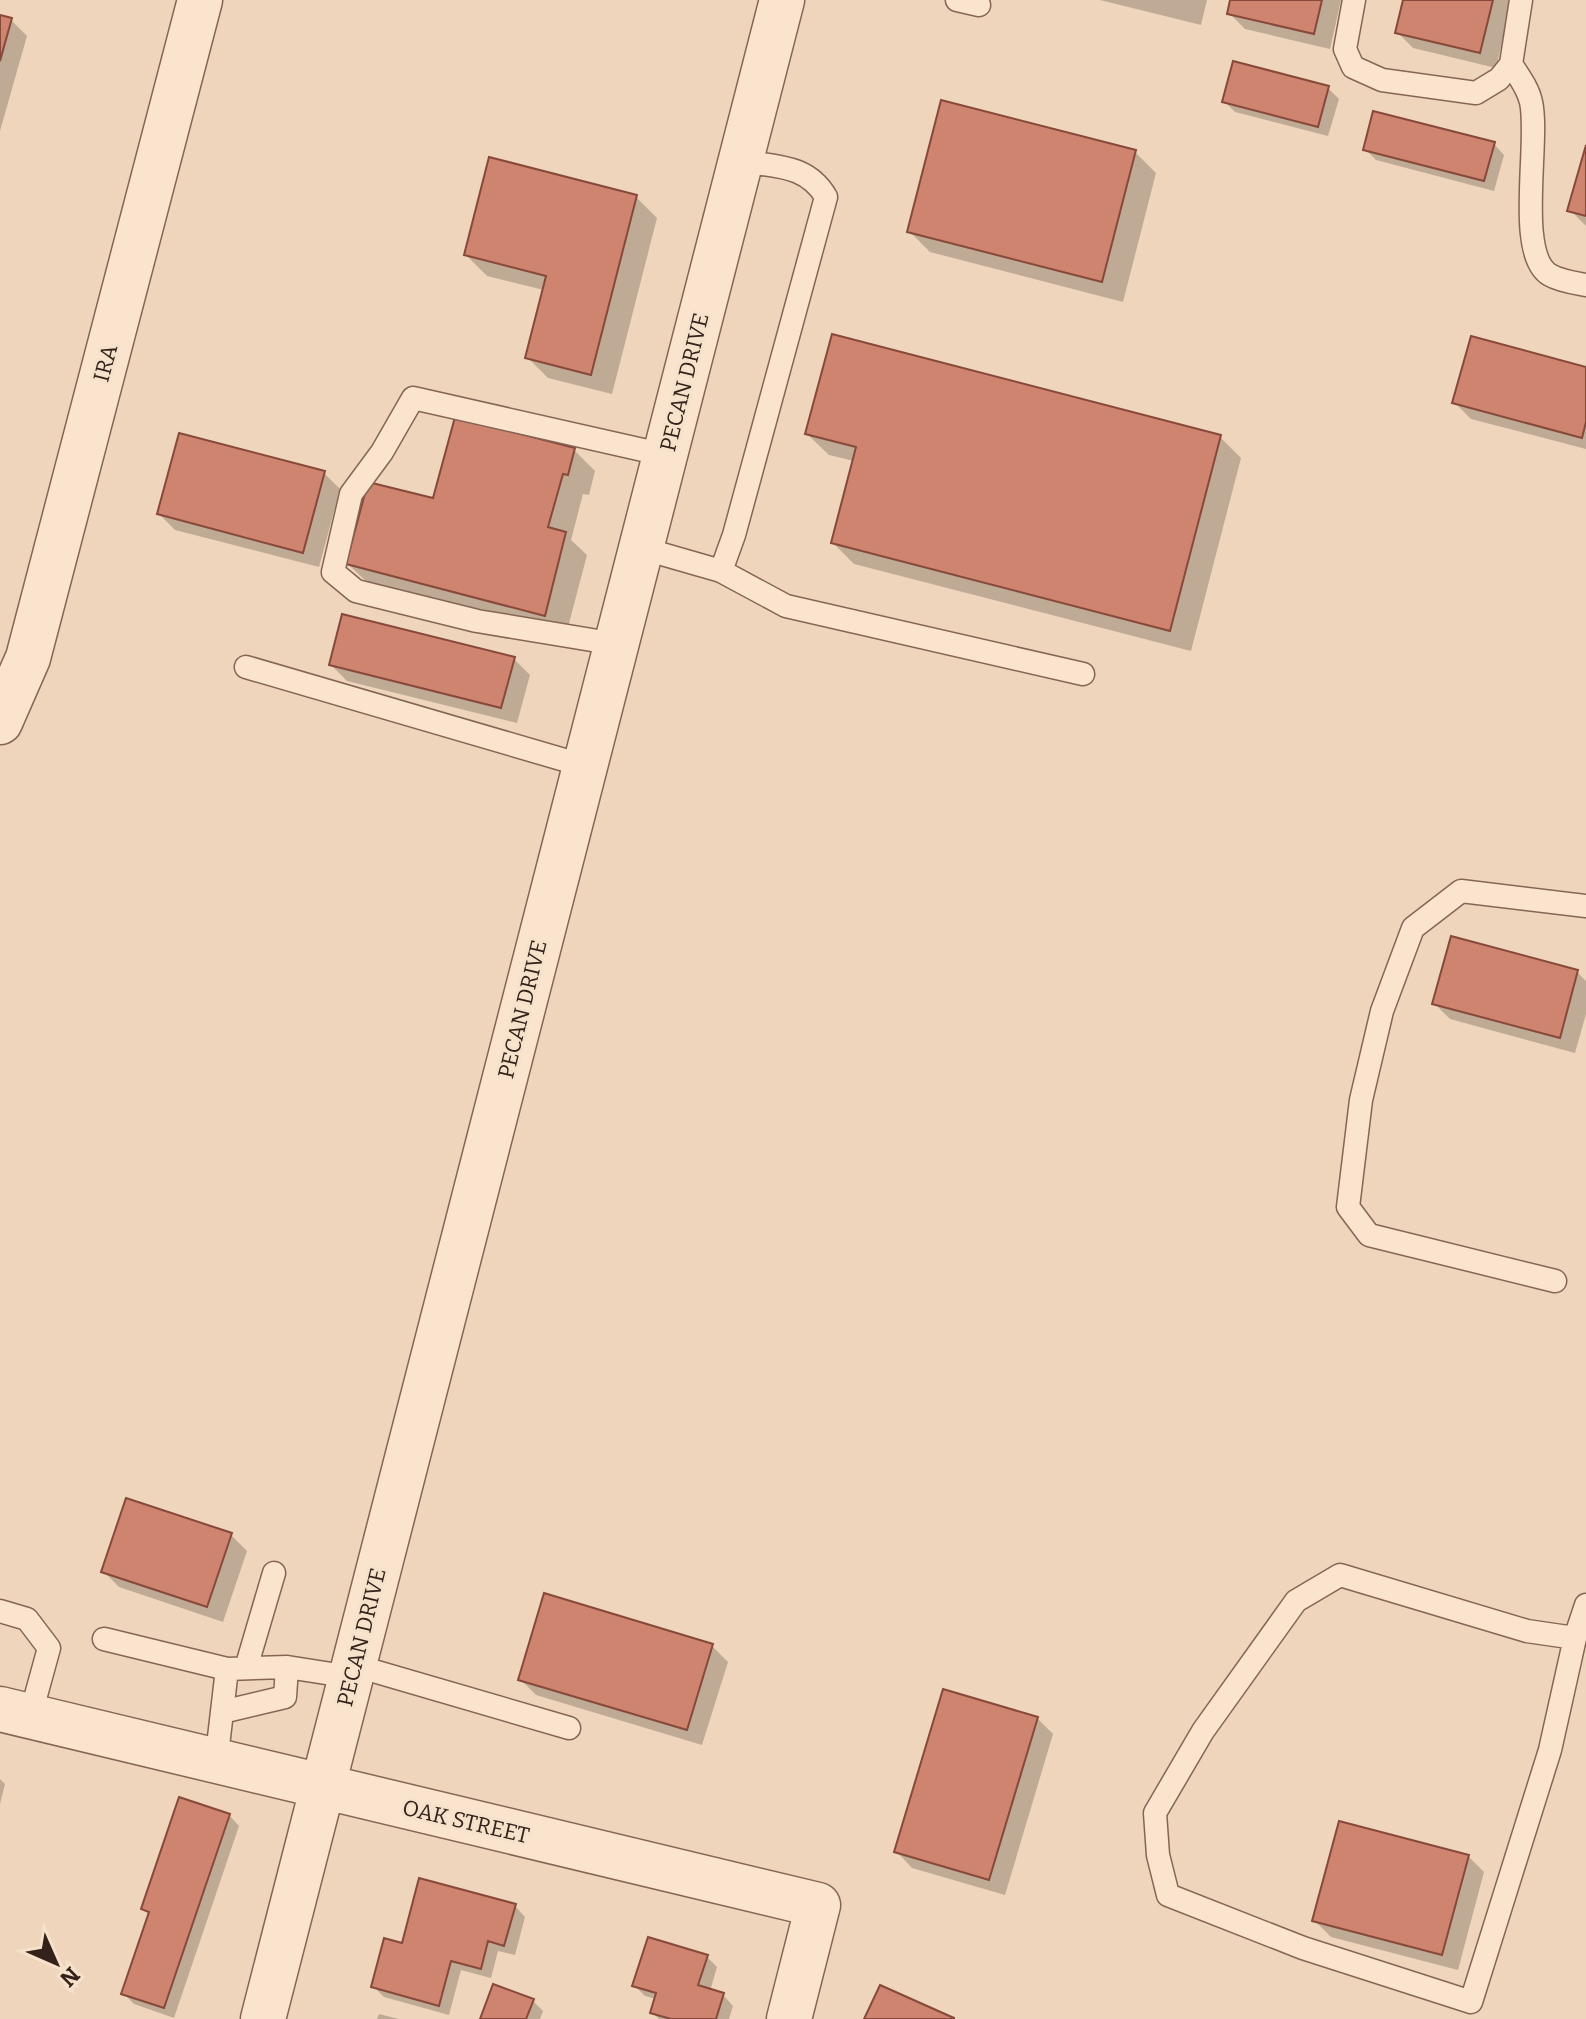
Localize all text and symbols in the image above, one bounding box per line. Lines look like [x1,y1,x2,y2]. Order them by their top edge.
street label: PECAN DRIVE [654,310,715,454]
street label: IRA [88,341,123,385]
street label: PECAN DRIVE [492,937,553,1081]
street label: PECAN DRIVE [331,1565,392,1709]
street label: OAK STREET [400,1794,532,1849]
north arrow [16,1923,96,2003]
text: N [54,1961,85,1992]

